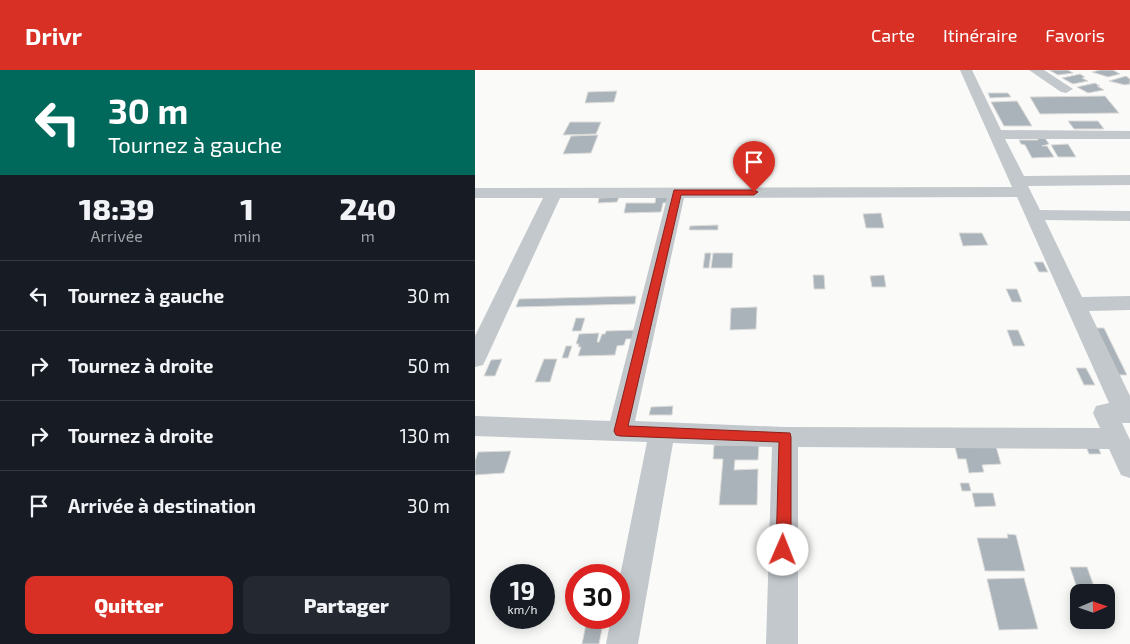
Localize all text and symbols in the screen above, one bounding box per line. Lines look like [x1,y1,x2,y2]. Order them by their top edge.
text: Drivr [25,21,82,50]
text: Carte [871,24,915,46]
text: Itinéraire [943,24,1017,46]
text: Favoris [1045,24,1105,46]
text: 30 m [108,89,188,131]
icon: left [25,90,90,155]
text: Tournez à gauche [108,131,282,157]
pin [733,141,775,192]
icon: arrive [740,148,768,176]
text: 18:39 [79,190,155,226]
text: 1 [240,190,254,226]
text: 240 [340,190,396,226]
text: Arrivée [91,226,143,245]
text: min [233,226,261,245]
text: m [361,226,375,245]
icon: left [25,282,53,310]
text: Tournez à gauche [68,284,224,307]
text: 30 m [407,284,450,307]
icon: right [25,352,53,380]
text: Tournez à droite [68,354,214,377]
text: 50 m [407,354,450,377]
icon: right [25,422,53,450]
text: Tournez à droite [68,424,214,447]
text: 130 m [400,424,450,447]
icon: arrive [25,492,53,520]
text: Arrivée à destination [68,494,256,517]
text: 30 m [407,494,450,517]
position arrow [756,523,808,575]
speed limit sign: 30 [565,564,630,629]
text: 19 [510,575,535,605]
button: Quitter [25,576,233,634]
button: Partager [243,576,450,634]
north arrow [1070,584,1115,629]
map controls [1070,584,1115,629]
text: km/h [508,602,537,616]

